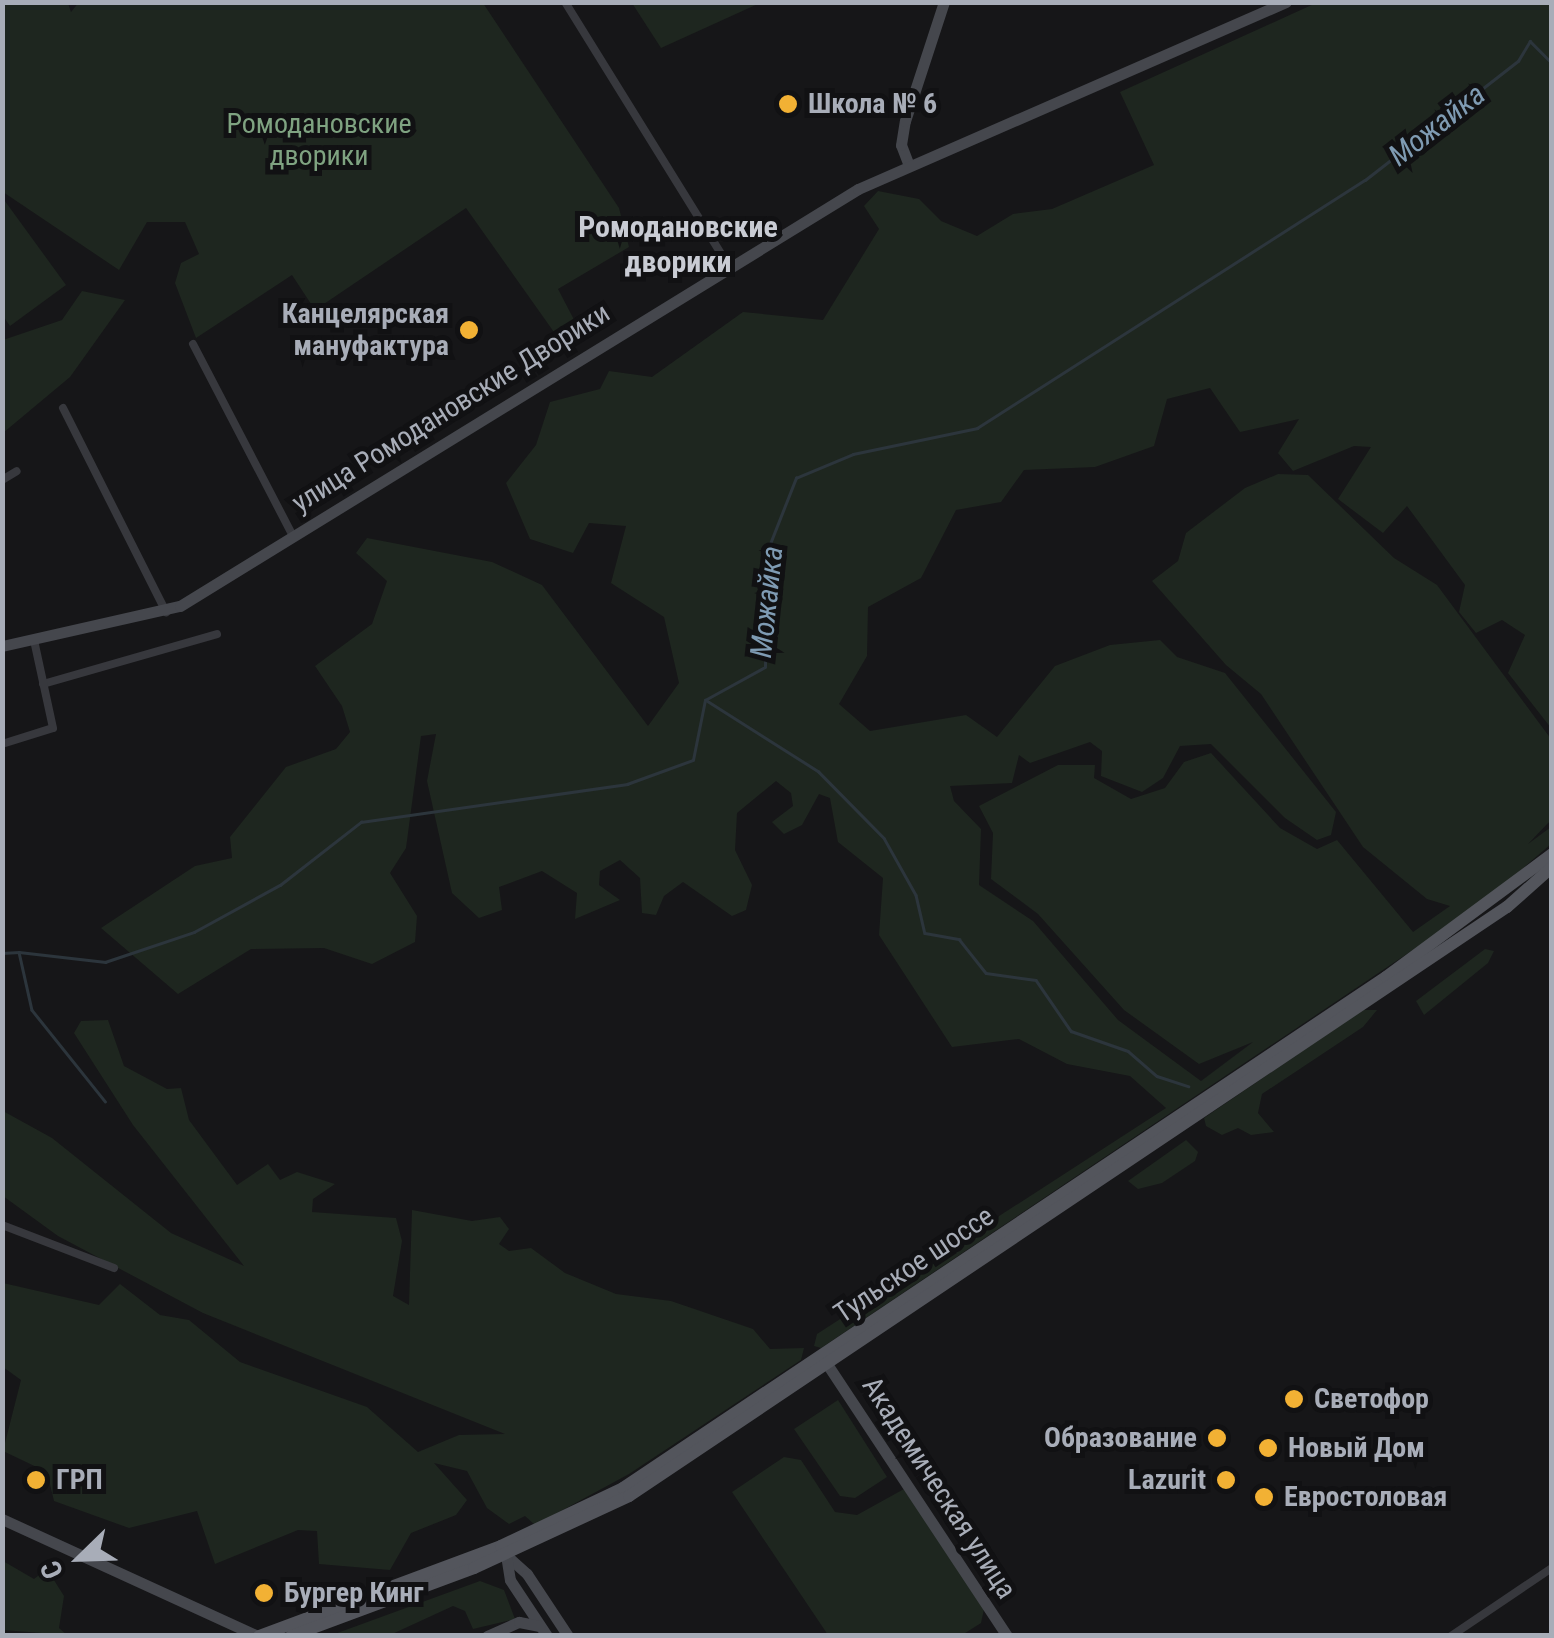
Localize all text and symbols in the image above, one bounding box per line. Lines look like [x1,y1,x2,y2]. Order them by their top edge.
water label: Можайка [1382,76,1492,174]
place label: Школа № 6 [808,87,937,121]
marker: Школа № 6 [777,93,799,115]
park label: Ромодановские дворики [226,107,412,173]
district label: Ромодановские дворики [578,209,778,280]
street label: улица Ромодановские Дворики [286,296,616,520]
place label: Канцелярская мануфактура [282,297,449,363]
marker: Канцелярская мануфактура [458,319,480,341]
water label: Можайка [743,544,791,660]
street label: Тульское шоссе [828,1199,1000,1331]
street label: Академическая улица [855,1371,1023,1605]
place label: Светофор [1314,1382,1429,1416]
marker: Светофор [1283,1388,1305,1410]
place label: Образование [1044,1421,1197,1455]
marker: Образование [1206,1427,1228,1449]
place label: Новый Дом [1288,1431,1425,1465]
marker: Новый Дом [1257,1437,1279,1459]
place label: ГРП [56,1463,103,1497]
place label: Lazurit [1128,1463,1206,1497]
marker: ГРП [25,1469,47,1491]
marker: Lazurit [1215,1469,1237,1491]
place label: Евростоловая [1284,1480,1447,1514]
marker: Евростоловая [1253,1486,1275,1508]
north arrow [30,1508,130,1608]
text: С [34,1556,70,1584]
place label: Бургер Кинг [284,1576,424,1610]
marker: Бургер Кинг [253,1582,275,1604]

